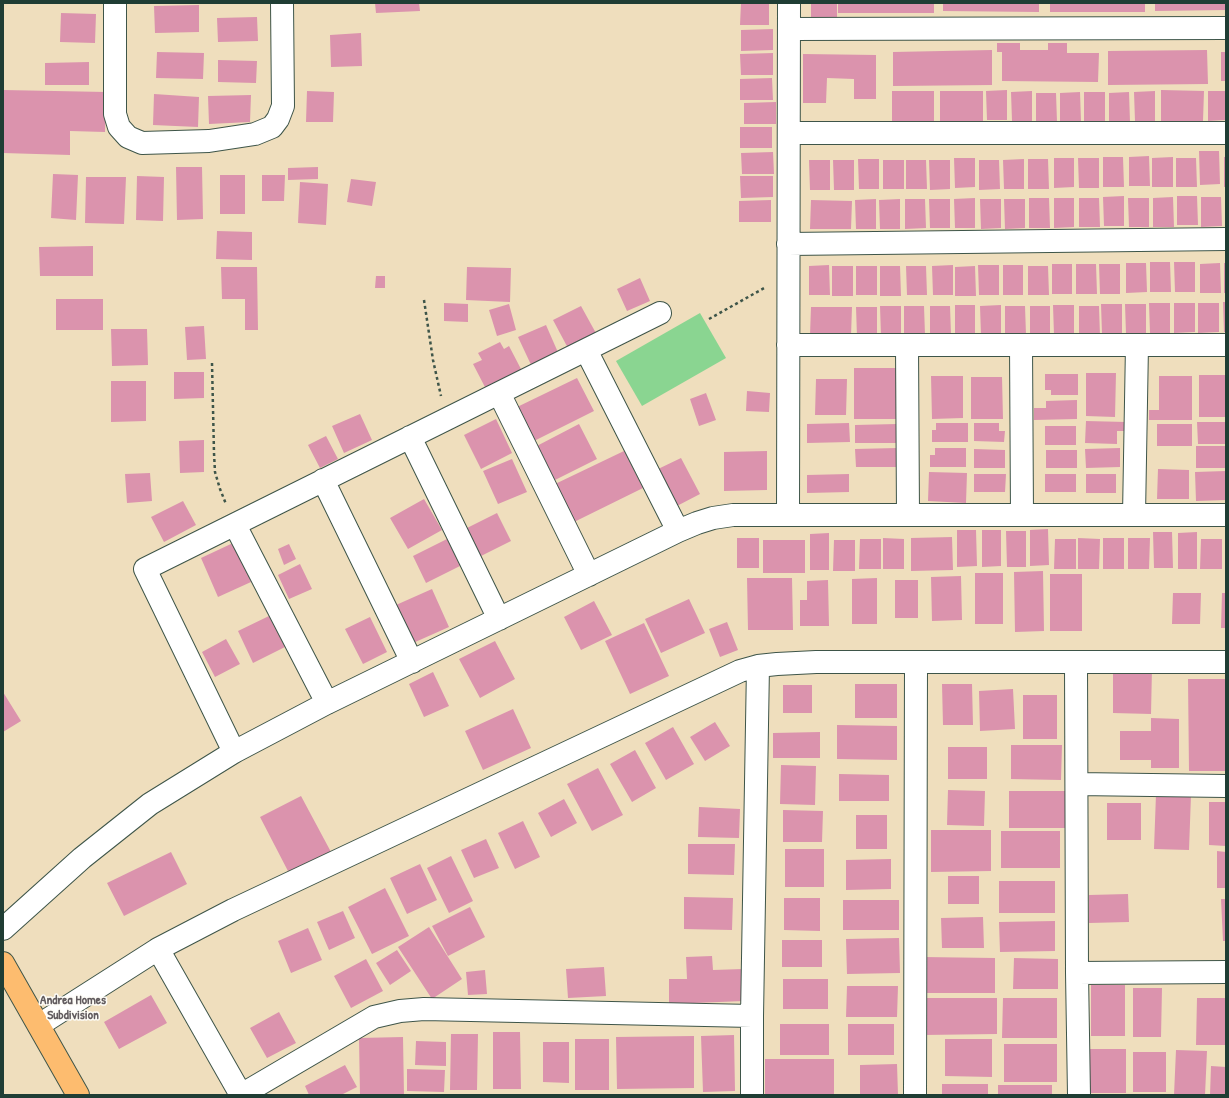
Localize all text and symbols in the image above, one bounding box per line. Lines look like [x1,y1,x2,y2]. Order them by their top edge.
district label: Andrea Homes Subdivision [40,993,106,1024]

